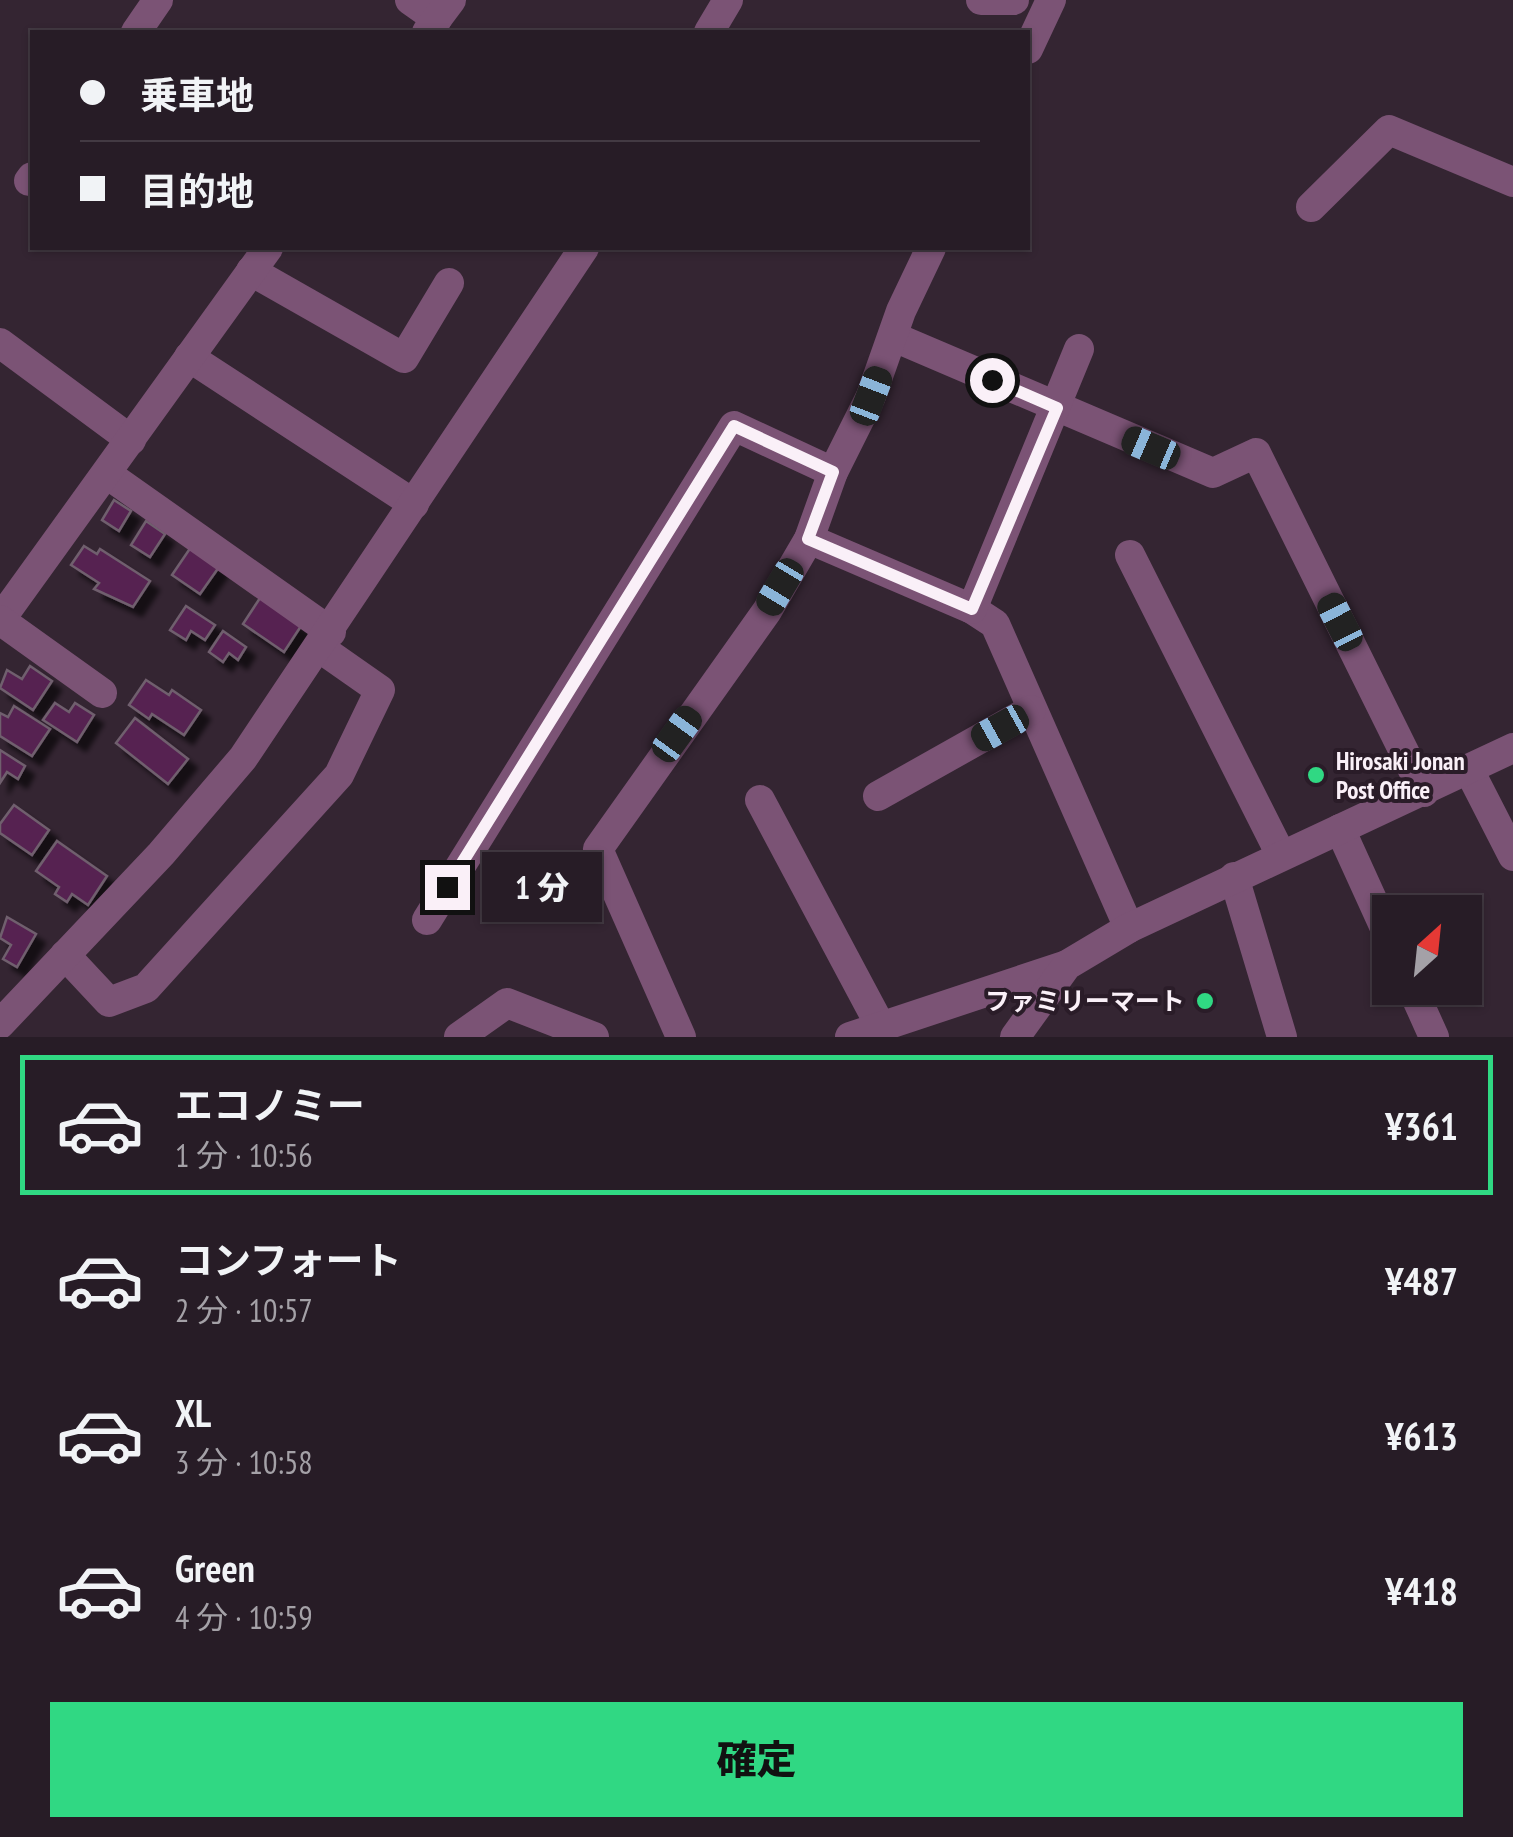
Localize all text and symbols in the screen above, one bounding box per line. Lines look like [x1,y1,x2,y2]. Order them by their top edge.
text: 乗車地 [140,70,254,119]
text: 目的地 [140,166,254,215]
route start [970,358,1015,403]
car [846,363,896,429]
car [1118,422,1184,474]
car [752,554,808,620]
car [1313,588,1367,656]
car [966,700,1034,756]
car [647,701,707,767]
place label: Hirosaki Jonan Post Office [1336,745,1465,806]
marker: Hirosaki Jonan Post Office [1305,764,1327,786]
callout: 1 分 [482,852,602,922]
route end [425,865,470,910]
text: 1 分 [515,866,569,908]
north arrow [1372,895,1482,1005]
map controls [1372,895,1482,1005]
place label: ファミリーマート [985,985,1185,1017]
marker: ファミリーマート [1194,990,1216,1012]
icon: car [55,1080,145,1170]
text: エコノミー [175,1080,365,1129]
text: ¥361 [1385,1101,1458,1150]
text: 1 分 · 10:56 [175,1134,313,1176]
icon: car [55,1235,145,1325]
text: コンフォート [175,1235,402,1284]
text: ¥487 [1385,1256,1458,1305]
text: 2 分 · 10:57 [175,1289,313,1331]
text: XL [175,1388,211,1437]
icon: car [55,1390,145,1480]
text: ¥613 [1385,1411,1458,1460]
text: 3 分 · 10:58 [175,1441,313,1483]
text: Green [175,1543,255,1592]
icon: car [55,1545,145,1635]
text: ¥418 [1385,1566,1458,1615]
text: 4 分 · 10:59 [175,1596,313,1638]
button: 確定 [50,1702,1463,1817]

